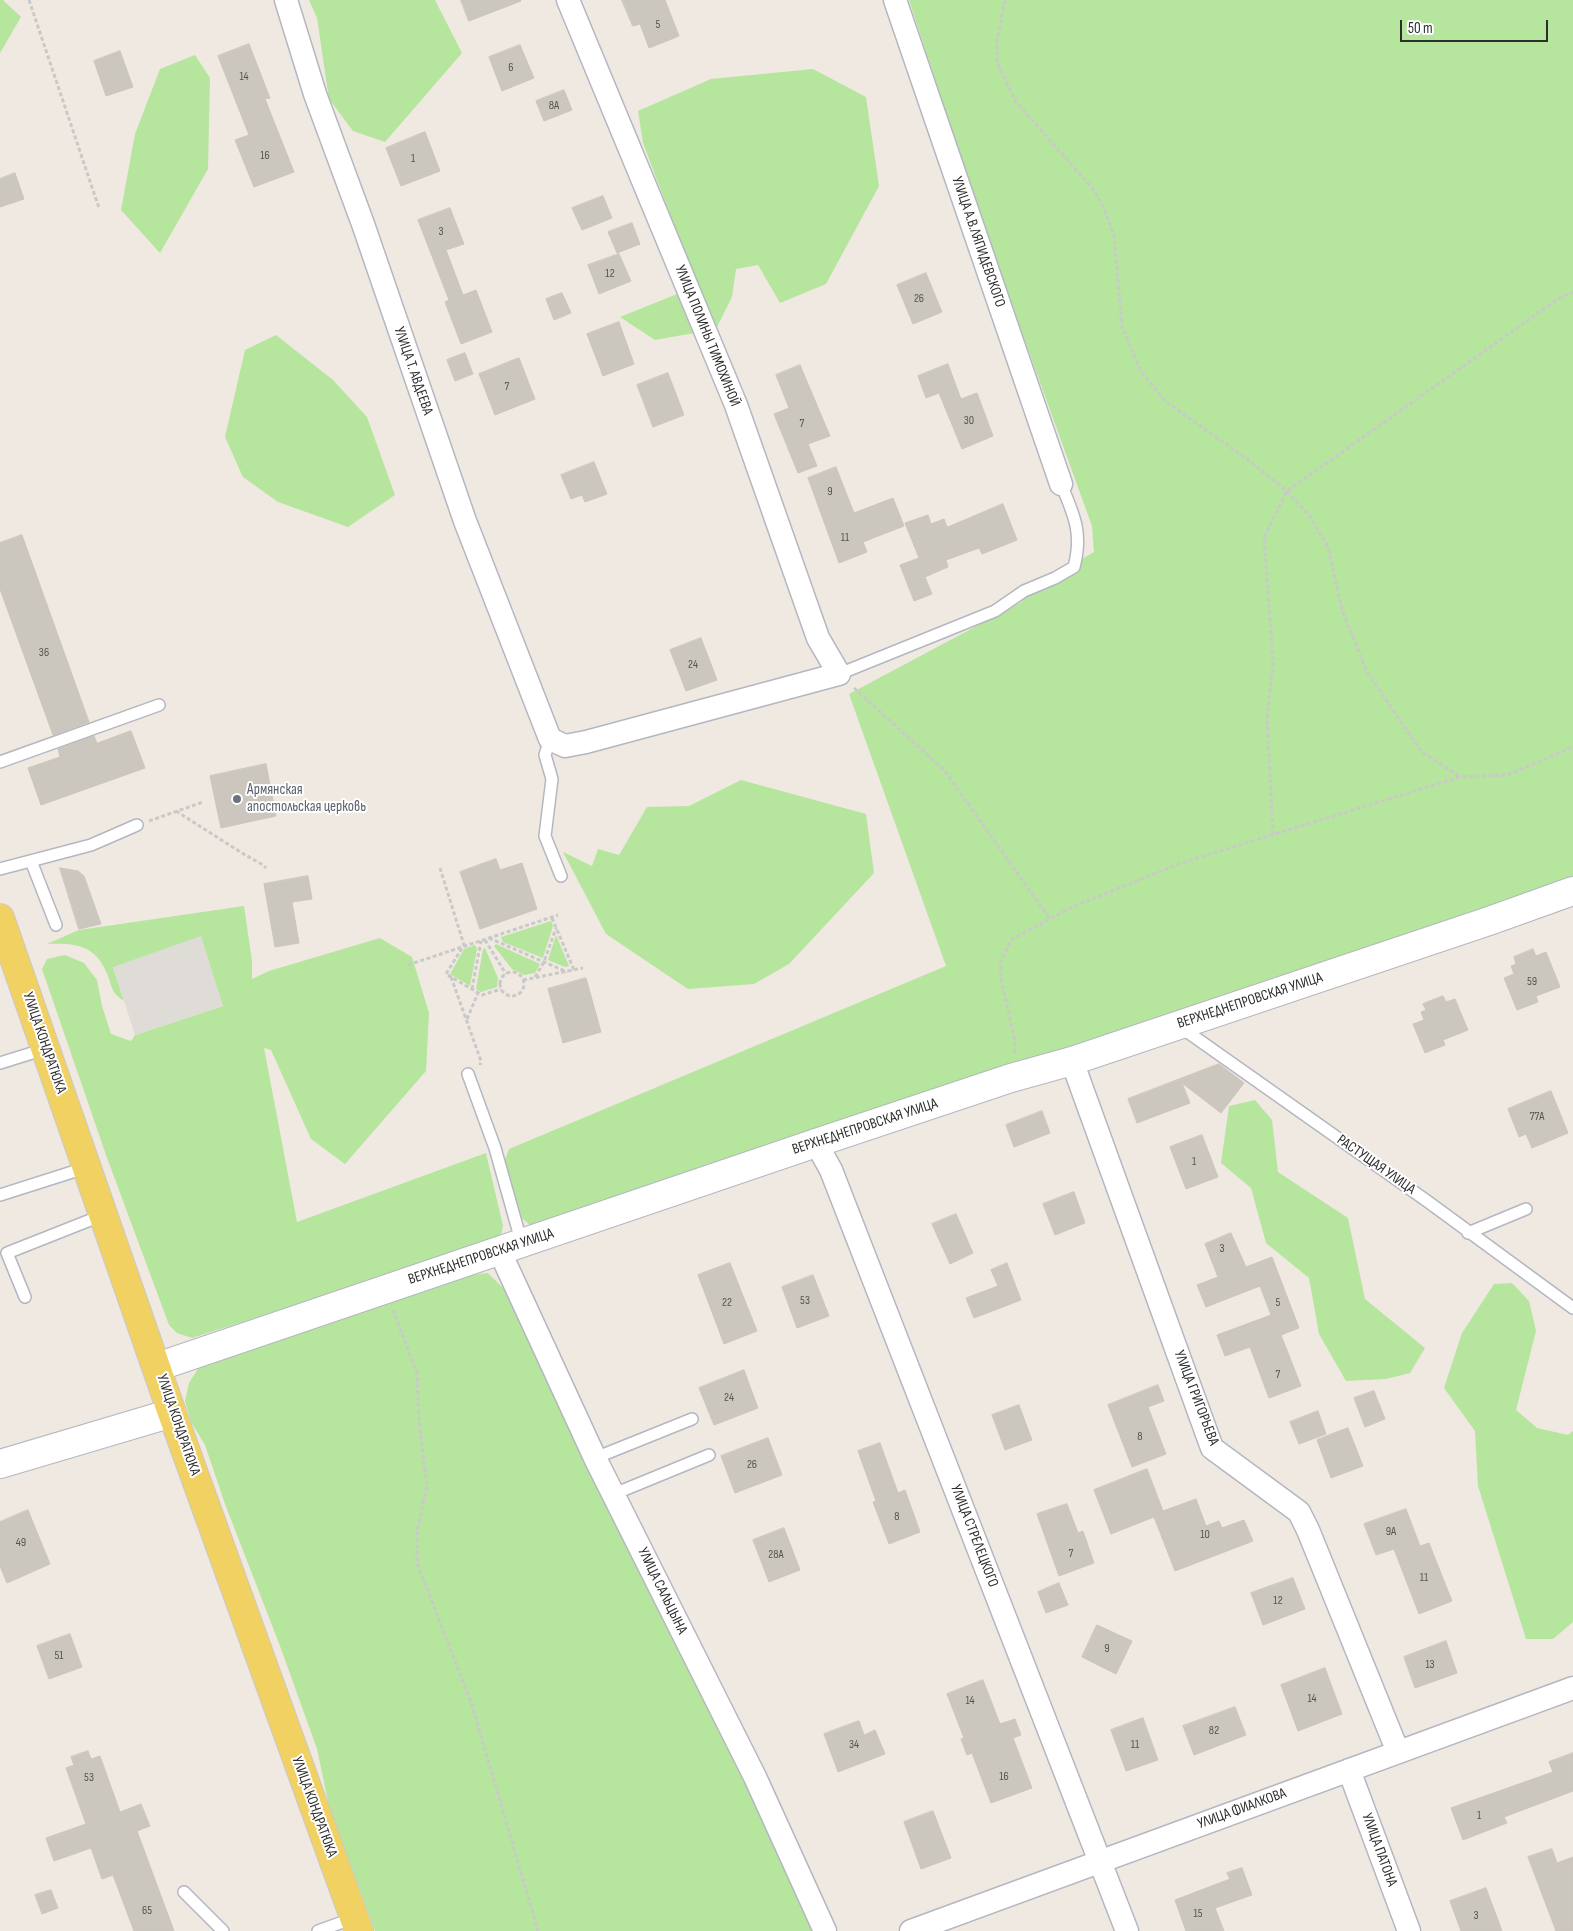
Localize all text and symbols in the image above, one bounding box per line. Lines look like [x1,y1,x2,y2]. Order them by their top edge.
scale bar [1403,10,1550,42]
house number: 5 [656,18,660,32]
text: 50 m [1408,19,1433,38]
house number: 6 [508,61,514,75]
house number: 14 [239,70,249,84]
house number: 8А [549,99,559,113]
house number: 16 [260,149,270,163]
house number: 1 [411,152,415,166]
street label: УЛИЦА А.В.ЛЯПИДЕВСКОГО [947,174,1009,310]
house number: 3 [438,225,444,239]
street label: УЛИЦА ПОЛИНЫ ТИМОХИНОЙ [670,263,744,409]
house number: 12 [605,267,615,281]
house number: 26 [914,292,924,306]
street label: УЛИЦА Т. АВДЕЕВА [390,325,436,417]
house number: 7 [505,380,509,394]
house number: 30 [964,414,974,428]
house number: 7 [800,417,804,431]
house number: 9 [827,485,833,499]
house number: 11 [841,531,849,545]
house number: 36 [39,646,49,660]
house number: 24 [688,658,698,672]
place label: Армянская апостольская церковь [247,781,366,816]
marker: Армянская апостольская церковь [231,793,243,805]
street label: ВЕРХНЕДНЕПРОВСКАЯ УЛИЦА [1175,969,1325,1033]
house number: 59 [1527,975,1537,989]
street label: УЛИЦА КОНДРАТЮКА [18,990,70,1096]
street label: ВЕРХНЕДНЕПРОВСКАЯ УЛИЦА [790,1095,940,1159]
house number: 77А [1530,1110,1544,1124]
street label: РАСТУЩАЯ УЛИЦА [1333,1131,1419,1199]
house number: 1 [1192,1155,1196,1169]
street label: ВЕРХНЕДНЕПРОВСКАЯ УЛИЦА [406,1225,556,1289]
house number: 3 [1219,1242,1225,1256]
house number: 53 [800,1294,810,1308]
house number: 22 [722,1296,732,1310]
house number: 5 [1276,1296,1280,1310]
street label: УЛИЦА ГРИГОРЬЕВА [1170,1348,1222,1448]
house number: 7 [1276,1368,1280,1382]
street label: УЛИЦА КОНДРАТЮКА [152,1372,204,1478]
house number: 24 [724,1391,734,1405]
house number: 8 [1137,1430,1143,1444]
house number: 26 [747,1458,757,1472]
street label: УЛИЦА СТРЕЛЕЦКОГО [946,1482,1002,1590]
house number: 8 [894,1510,900,1524]
house number: 9А [1386,1525,1396,1539]
house number: 10 [1200,1528,1210,1542]
house number: 49 [16,1536,26,1550]
street label: УЛИЦА САЛЬЦЫНА [633,1545,691,1637]
house number: 7 [1069,1547,1073,1561]
house number: 28А [768,1548,784,1562]
house number: 11 [1420,1571,1428,1585]
house number: 12 [1273,1594,1283,1608]
house number: 9 [1104,1642,1110,1656]
house number: 51 [54,1649,64,1663]
house number: 13 [1425,1658,1435,1672]
house number: 14 [1307,1692,1317,1706]
house number: 14 [965,1694,975,1708]
house number: 82 [1209,1724,1219,1738]
house number: 34 [849,1738,859,1752]
house number: 11 [1131,1738,1139,1752]
street label: УЛИЦА КОНДРАТЮКА [287,1754,341,1860]
house number: 16 [999,1770,1009,1784]
house number: 53 [84,1771,94,1785]
street label: УЛИЦА ФИАЛКОВА [1195,1785,1289,1833]
house number: 1 [1477,1809,1481,1823]
street label: УЛИЦА ПАТОНА [1357,1811,1401,1889]
house number: 65 [142,1904,152,1918]
house number: 15 [1193,1907,1203,1921]
house number: 3 [1473,1909,1479,1923]

